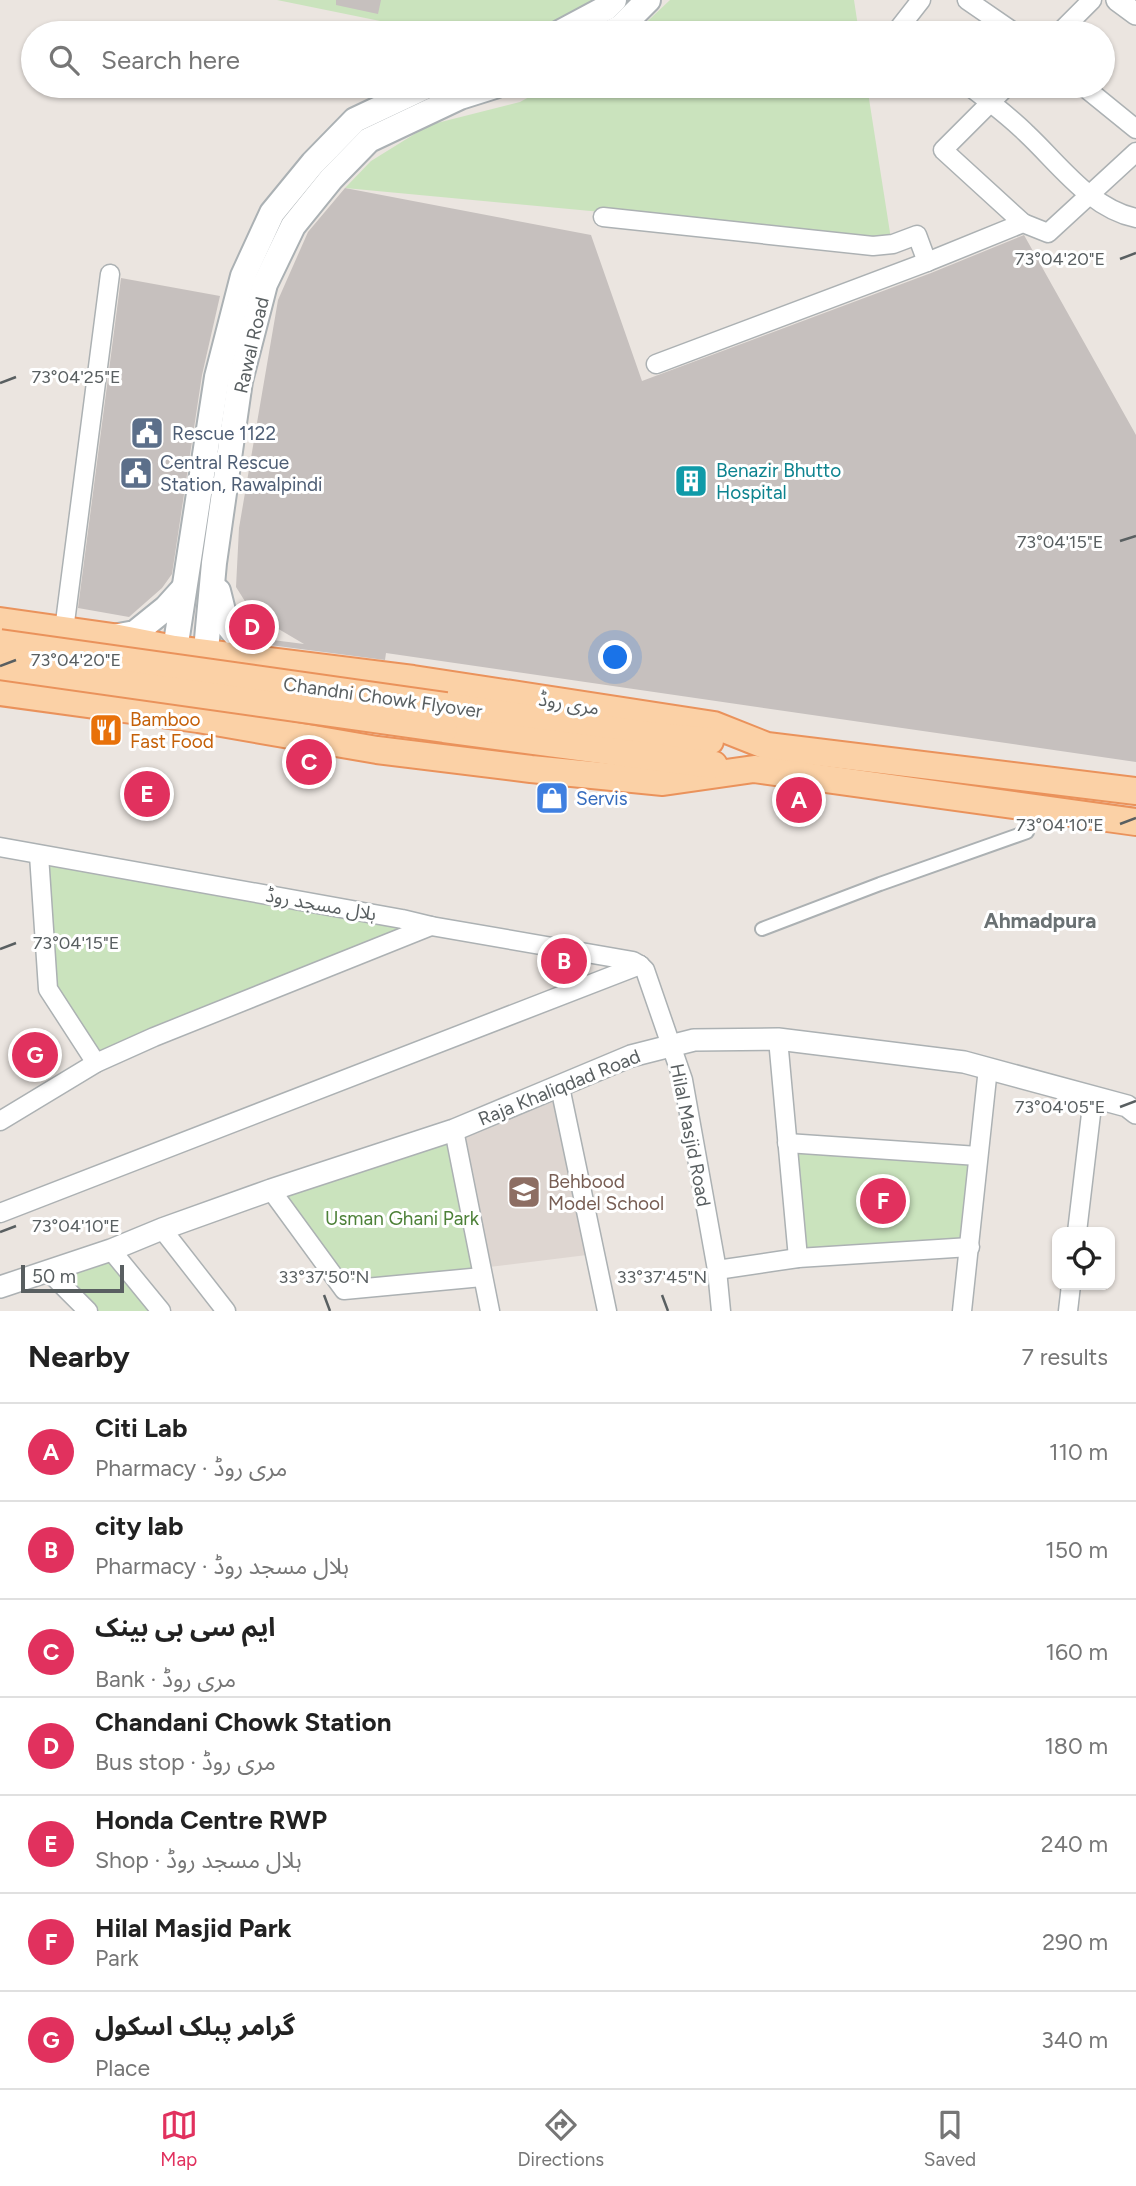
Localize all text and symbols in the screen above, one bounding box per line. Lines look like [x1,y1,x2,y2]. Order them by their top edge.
search box [21,21,1115,98]
icon: search [45,41,83,79]
text: Search here [101,44,240,76]
text: 73°04'20"E [1015,248,1105,270]
street label: Rawal Road [229,295,274,396]
text: 73°04'25"E [31,366,121,388]
public building icon: Rescue 1122 [128,414,166,452]
place label: Rescue 1122 [172,422,276,445]
place label: Central Rescue Station, Rawalpindi [160,451,322,496]
public building icon: Central Rescue Station, Rawalpindi [117,454,155,492]
place label: Benazir Bhutto Hospital [716,459,841,504]
building icon: Benazir Bhutto Hospital [672,462,710,500]
text: 73°04'15"E [1017,531,1103,553]
pin: D [229,601,275,653]
your location [598,640,632,674]
text: 73°04'20"E [31,649,121,671]
street label: Chandni Chowk Flyover [282,672,485,723]
street label: مری روڈ [537,687,601,720]
place label: Bamboo Fast Food [130,708,214,753]
restaurant icon: Bamboo Fast Food [87,711,125,749]
pin: C [286,736,332,788]
pin: E [124,768,170,820]
pin: A [776,774,822,826]
shop icon: Servis [533,779,571,817]
place label: Servis [576,787,628,810]
text: 73°04'10"E [1016,814,1104,836]
street label: ہلال مسجد روڈ [264,883,378,926]
district label: Ahmadpura [984,908,1096,933]
text: 73°04'15"E [33,932,119,954]
pin: B [541,935,587,987]
pin: G [12,1029,58,1081]
street label: Raja Khaliqdad Road [475,1044,644,1131]
street label: Hilal Masjid Road [665,1062,716,1209]
text: 73°04'05"E [1015,1096,1105,1118]
place label: Behbood Model School [548,1170,664,1215]
school or university icon: Behbood Model School [505,1173,543,1211]
pin: F [860,1175,906,1227]
park label: Usman Ghani Park [325,1207,480,1230]
text: 73°04'10"E [32,1215,120,1237]
map controls [1052,1227,1115,1290]
button: locate [1052,1227,1115,1290]
scale bar [21,1262,124,1294]
text: 50 m [32,1265,76,1288]
text: 33°37'50"N [279,1266,369,1288]
text: 33°37'45"N [617,1266,707,1288]
text: Nearby [28,1338,130,1375]
text: 7 results [1022,1343,1108,1371]
text: Citi Lab [95,1412,187,1444]
text: A [43,1438,59,1466]
text: 110 m [1049,1438,1108,1466]
text: Pharmacy · مری روڈ [95,1454,287,1482]
text: city lab [95,1510,183,1542]
text: B [44,1536,58,1564]
text: 150 m [1045,1536,1108,1564]
text: Pharmacy · ہلال مسجد روڈ [95,1552,349,1580]
text: ایم سی بی بینک [95,1611,275,1643]
text: C [43,1638,59,1666]
text: 160 m [1045,1638,1108,1666]
text: Bank · مری روڈ [95,1665,236,1693]
text: Chandani Chowk Station [95,1706,391,1738]
text: D [43,1732,59,1760]
text: 180 m [1044,1732,1108,1760]
text: Bus stop · مری روڈ [95,1748,276,1776]
text: Honda Centre RWP [95,1804,327,1836]
text: E [44,1830,58,1858]
text: 240 m [1041,1830,1108,1858]
text: Shop · ہلال مسجد روڈ [95,1846,302,1874]
text: Hilal Masjid Park [95,1912,292,1944]
text: F [45,1928,57,1956]
text: 290 m [1042,1928,1108,1956]
text: Park [95,1944,139,1972]
text: گرامر پبلک اسکول [95,2010,295,2042]
text: G [42,2026,60,2054]
text: 340 m [1041,2026,1108,2054]
text: Place [95,2054,150,2082]
tab: Map [160,2106,198,2171]
tab: Directions [517,2106,604,2171]
tab: Saved [924,2106,976,2171]

